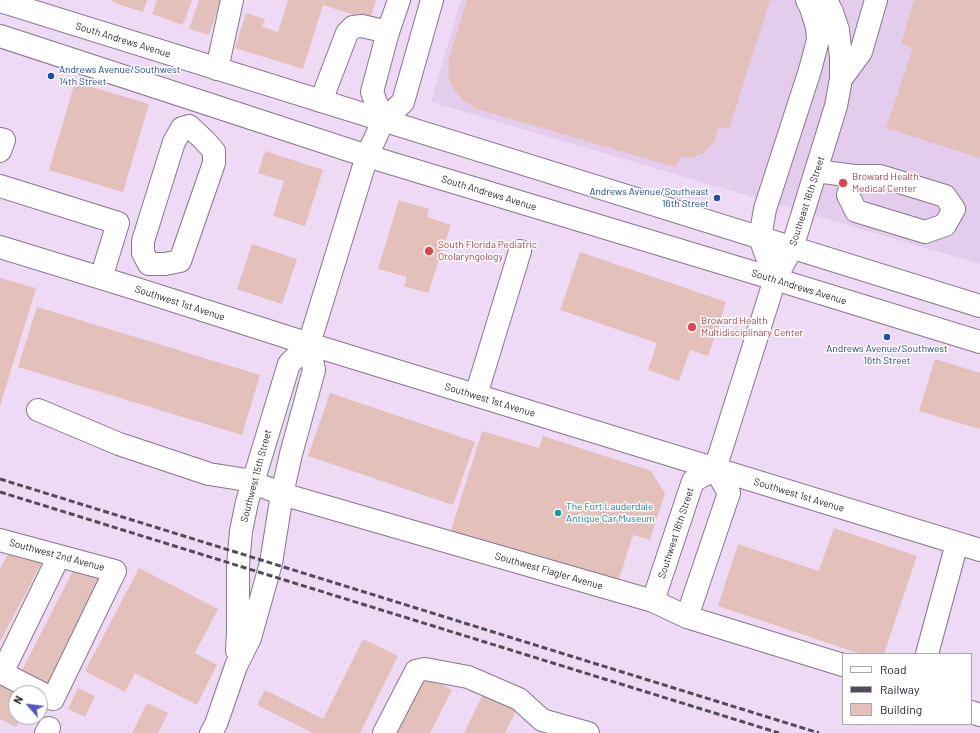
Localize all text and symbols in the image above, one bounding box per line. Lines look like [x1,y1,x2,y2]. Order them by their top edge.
street label: South Andrews Avenue [74,20,172,60]
place label: Andrews Avenue/Southwest 14th Street [59,64,180,88]
marker: Andrews Avenue/Southwest 14th Street [46,71,56,81]
street label: Southeast 16th Street [787,155,827,247]
place label: Broward Health Medical Center [852,171,919,194]
street label: South Andrews Avenue [440,173,538,213]
marker: Broward Health Medical Center [837,177,849,189]
place label: Andrews Avenue/Southeast 16th Street [589,186,709,210]
marker: Andrews Avenue/Southeast 16th Street [712,193,722,203]
place label: South Florida Pediatric Otolaryngology [438,239,537,262]
marker: South Florida Pediatric Otolaryngology [423,245,435,257]
street label: South Andrews Avenue [750,267,848,307]
street label: Southwest 1st Avenue [133,283,227,323]
place label: Broward Health Multidisciplinary Center [701,315,803,338]
marker: Broward Health Multidisciplinary Center [686,321,698,333]
marker: Andrews Avenue/Southwest 16th Street [882,332,892,342]
place label: Andrews Avenue/Southwest 16th Street [826,343,948,366]
street label: Southwest 1st Avenue [443,381,537,419]
street label: Southwest 15th Street [238,428,274,524]
street label: Southwest 1st Avenue [752,476,846,514]
street label: Southwest 16th Street [656,486,696,580]
place label: The Fort Lauderdale Antique Car Museum [566,501,655,524]
marker: The Fort Lauderdale Antique Car Museum [553,508,563,518]
street label: Southwest 2nd Avenue [8,536,106,574]
street label: Southwest Flagler Avenue [494,550,604,592]
legend [842,653,972,725]
text: Road [880,662,907,676]
text: Railway [880,682,919,696]
north arrow [8,685,48,725]
text: N [10,693,25,706]
text: Building [880,702,922,716]

